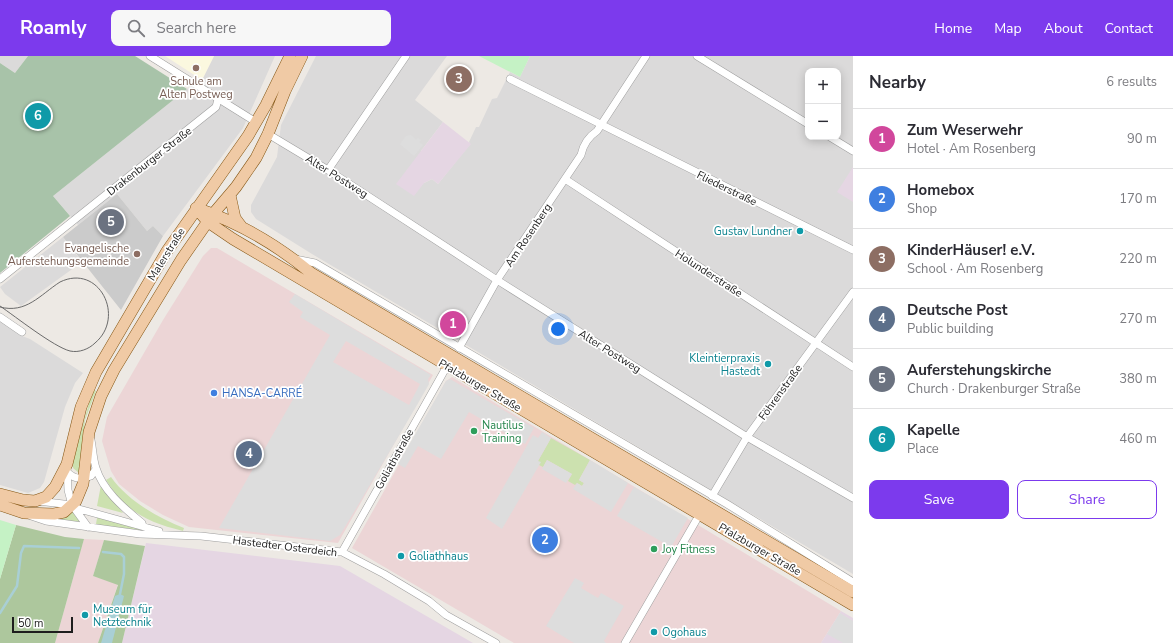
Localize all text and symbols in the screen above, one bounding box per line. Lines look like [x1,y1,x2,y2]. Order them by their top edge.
search box [111,10,391,46]
text: Roamly [20,15,87,41]
icon: search [125,17,147,39]
text: Search here [157,18,236,38]
text: Home [934,19,972,38]
text: Map [994,19,1022,38]
text: About [1044,19,1083,38]
text: Contact [1105,19,1153,38]
marker: Schule am Alten Postweg [191,63,201,73]
pin: 3 [446,64,472,94]
map controls [805,68,841,140]
button: + [805,68,841,104]
text: Nearby [869,71,926,94]
text: 6 results [1106,73,1157,91]
place label: Schule am Alten Postweg [159,74,233,102]
pin: 6 [25,101,51,131]
button: − [805,104,841,140]
text: Zum Weserwehr [907,120,1023,140]
street label: Drakenburger Straße [104,123,195,199]
text: 1 [878,130,886,148]
text: 90 m [1127,130,1157,148]
text: Hotel · Am Rosenberg [907,140,1036,158]
street label: Alter Postweg [303,151,371,202]
street label: Fliederstraße [694,167,760,210]
text: Homebox [907,180,974,200]
text: 2 [878,190,886,208]
text: 170 m [1119,190,1157,208]
text: Shop [907,200,937,218]
street label: Am Rosenberg [502,201,555,270]
pin: 5 [98,207,124,237]
place label: Gustav Lundner [714,224,792,239]
street label: Malerstraße [144,225,189,284]
marker: Gustav Lundner [795,226,805,236]
text: KinderHäuser! e.V. [907,240,1035,260]
place label: Evangelische Auferstehungsgemeinde [8,241,129,269]
street label: Holunderstraße [672,246,746,301]
marker: Evangelische Auferstehungsgemeinde [132,249,142,259]
text: 3 [878,250,886,268]
text: 220 m [1119,250,1157,268]
text: School · Am Rosenberg [907,260,1043,278]
text: Deutsche Post [907,300,1007,320]
pin: 1 [440,309,466,339]
text: 4 [878,310,886,328]
text: 270 m [1119,310,1157,328]
your location [548,319,568,339]
text: Public building [907,320,994,338]
street label: Alter Postweg [576,326,644,377]
place label: Kleintierpraxis Hastedt [689,351,760,379]
street label: Pfalzburger Straße [436,356,524,415]
marker: Kleintierpraxis Hastedt [763,359,773,369]
text: Auferstehungskirche [907,360,1051,380]
street label: Föhrenstraße [755,361,806,423]
text: 5 [878,370,886,388]
text: 380 m [1119,370,1157,388]
text: Church · Drakenburger Straße [907,380,1081,398]
place label: HANSA-CARRÉ [222,385,302,401]
marker: HANSA-CARRÉ [209,388,219,398]
place label: Nautilus Training [482,418,523,446]
text: Kapelle [907,420,960,440]
street label: Goliathstraße [372,426,417,492]
marker: Nautilus Training [469,426,479,436]
text: 6 [878,430,886,448]
text: 460 m [1119,430,1157,448]
pin: 4 [236,439,262,469]
text: Place [907,440,939,458]
button: Save [869,480,1009,519]
button: Share [1017,480,1157,519]
street label: Pfalzburger Straße [716,520,804,579]
pin: 2 [532,525,558,555]
street label: Hastedter Osterdeich [232,533,338,560]
place label: Joy Fitness [661,542,715,557]
marker: Joy Fitness [649,544,659,554]
place label: Goliathhaus [409,549,468,564]
marker: Goliathhaus [396,551,406,561]
place label: Museum für Netztechnik [93,602,152,630]
marker: Museum für Netztechnik [80,610,90,620]
scale bar [12,615,73,634]
text: 50 m [18,616,43,631]
place label: Ogohaus [662,625,707,640]
marker: Ogohaus [649,627,659,637]

